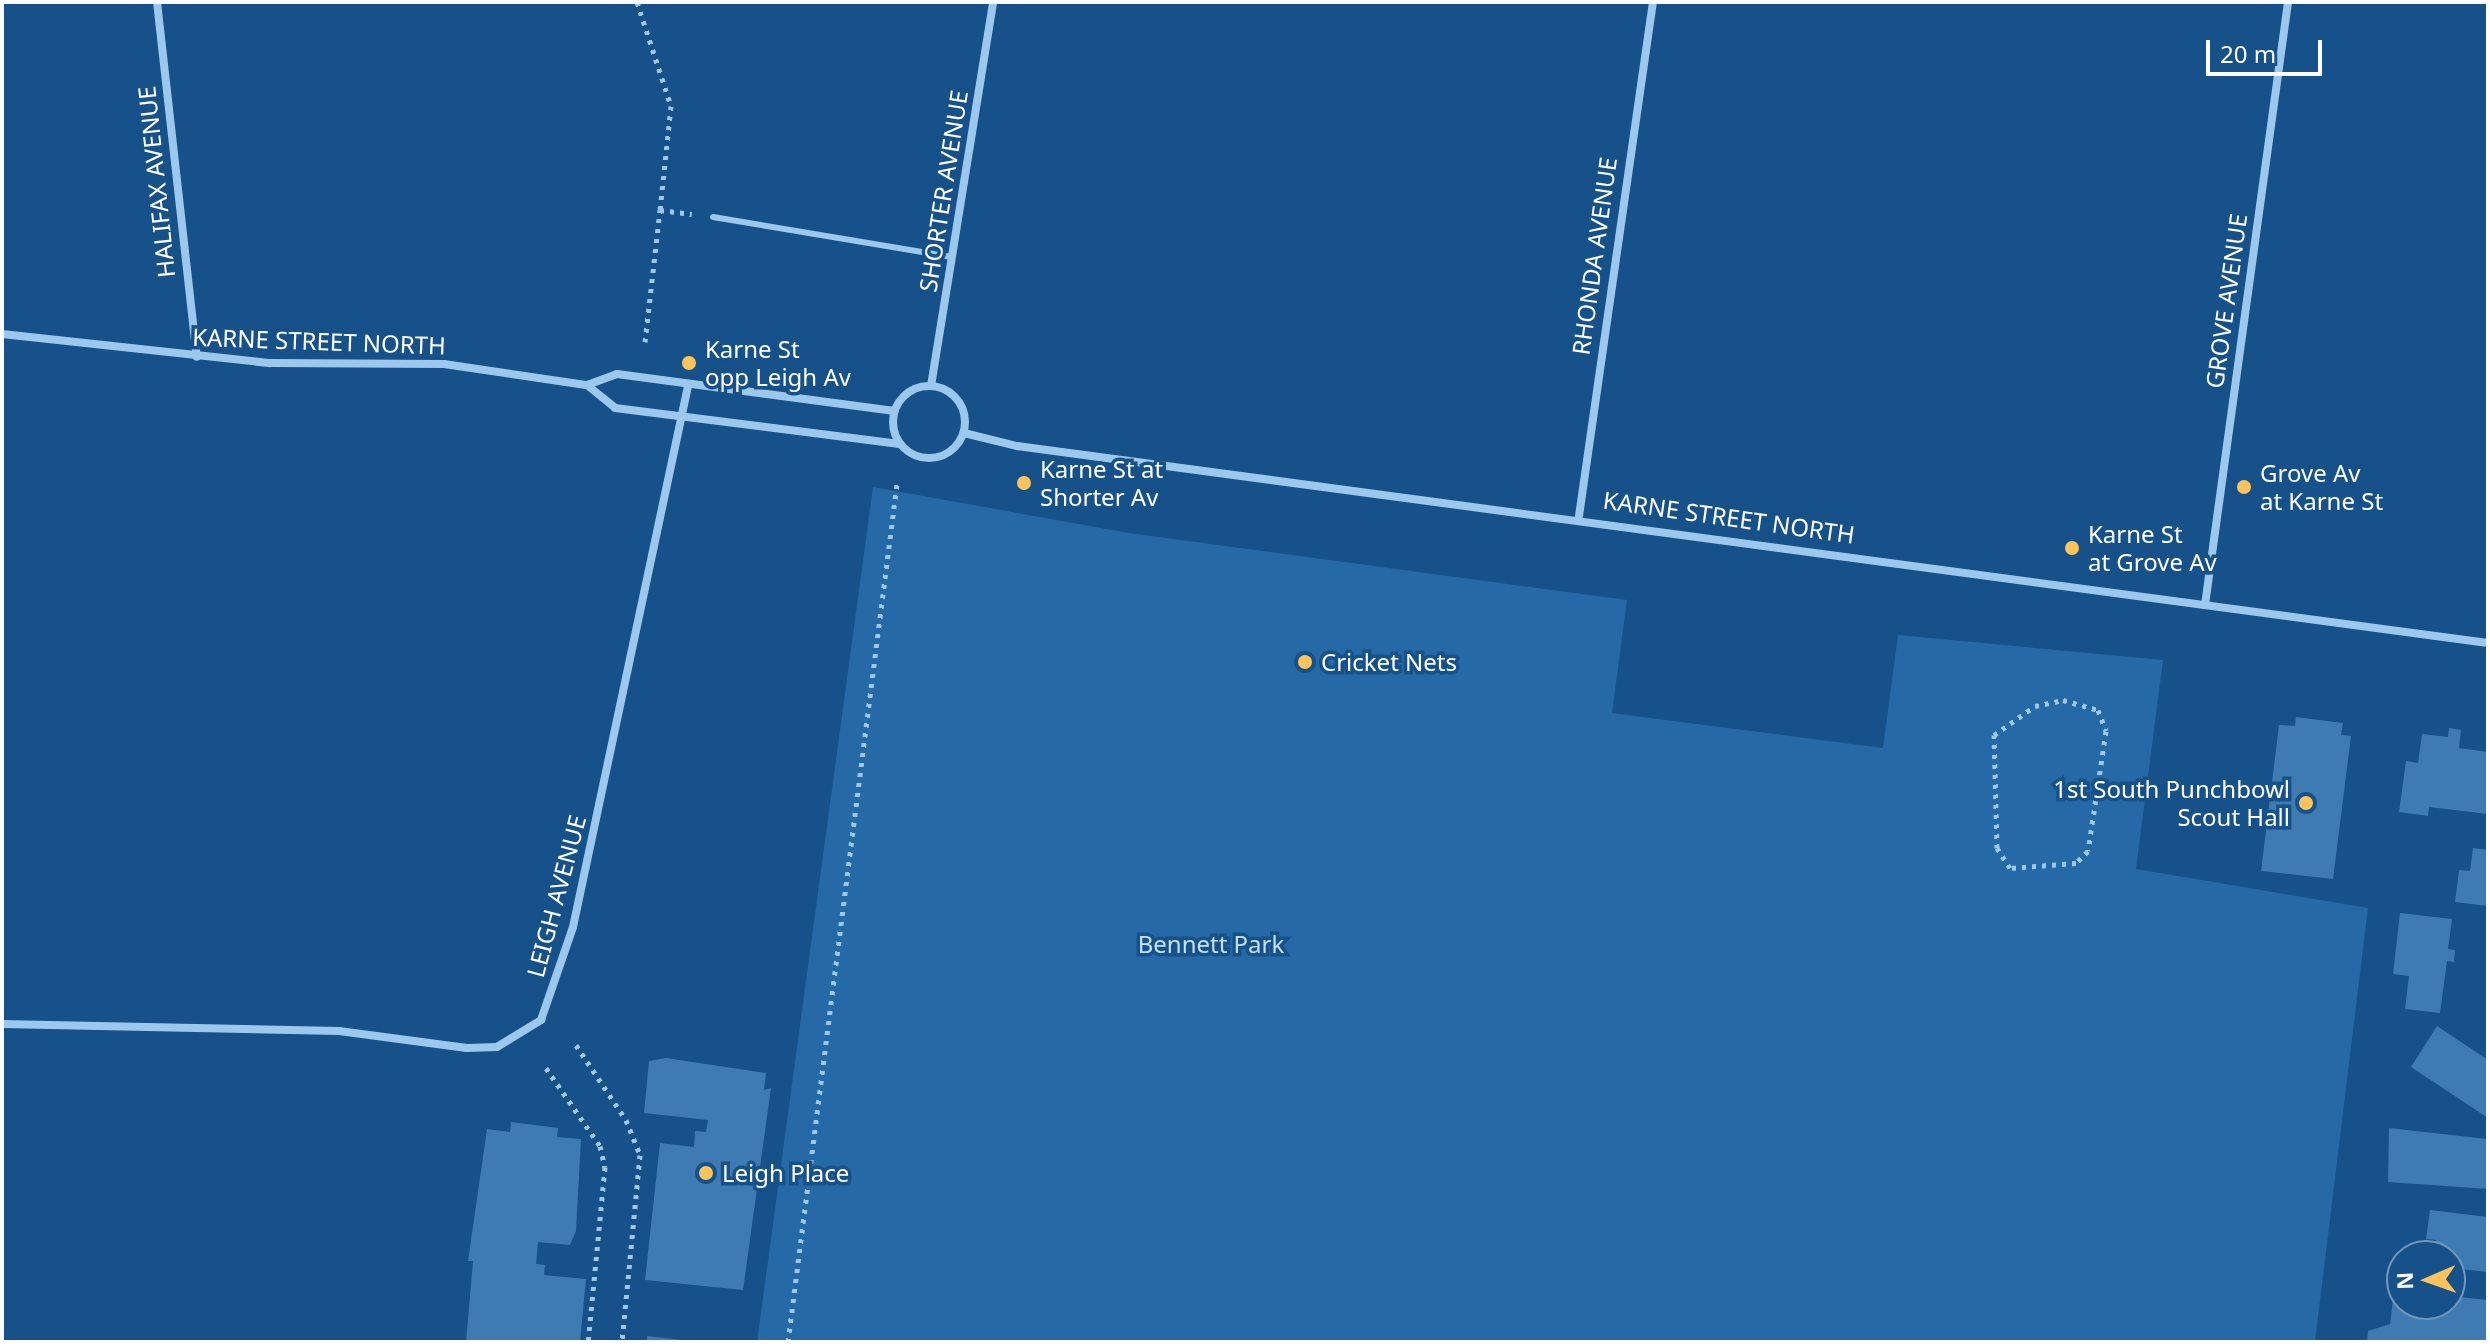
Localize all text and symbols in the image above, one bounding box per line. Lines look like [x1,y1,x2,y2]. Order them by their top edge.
scale bar [2210,24,2326,74]
text: 20 m [2220,37,2276,70]
street label: HALIFAX AVENUE [132,85,180,279]
street label: SHORTER AVENUE [913,88,973,294]
street label: RHONDA AVENUE [1566,155,1622,357]
street label: GROVE AVENUE [2199,212,2253,390]
street label: KARNE STREET NORTH [192,322,446,360]
place label: Karne St opp Leigh Av [705,335,851,391]
marker: Karne St opp Leigh Av [680,354,698,372]
place label: Karne St at Shorter Av [1040,455,1163,511]
place label: Grove Av at Karne St [2260,459,2383,515]
marker: Karne St at Shorter Av [1015,474,1033,492]
marker: Grove Av at Karne St [2235,478,2253,496]
street label: KARNE STREET NORTH [1601,485,1857,549]
place label: Karne St at Grove Av [2088,520,2217,576]
marker: Karne St at Grove Av [2063,539,2081,557]
place label: Cricket Nets [1321,648,1457,676]
marker: Cricket Nets [1296,653,1314,671]
place label: 1st South Punchbowl Scout Hall [2053,775,2290,831]
marker: 1st South Punchbowl Scout Hall [2297,794,2315,812]
street label: LEIGH AVENUE [521,812,591,980]
park label: Bennett Park [1138,930,1284,958]
place label: Leigh Place [722,1159,849,1187]
marker: Leigh Place [697,1164,715,1182]
north arrow [2386,1240,2466,1320]
text: N [2389,1271,2419,1290]

